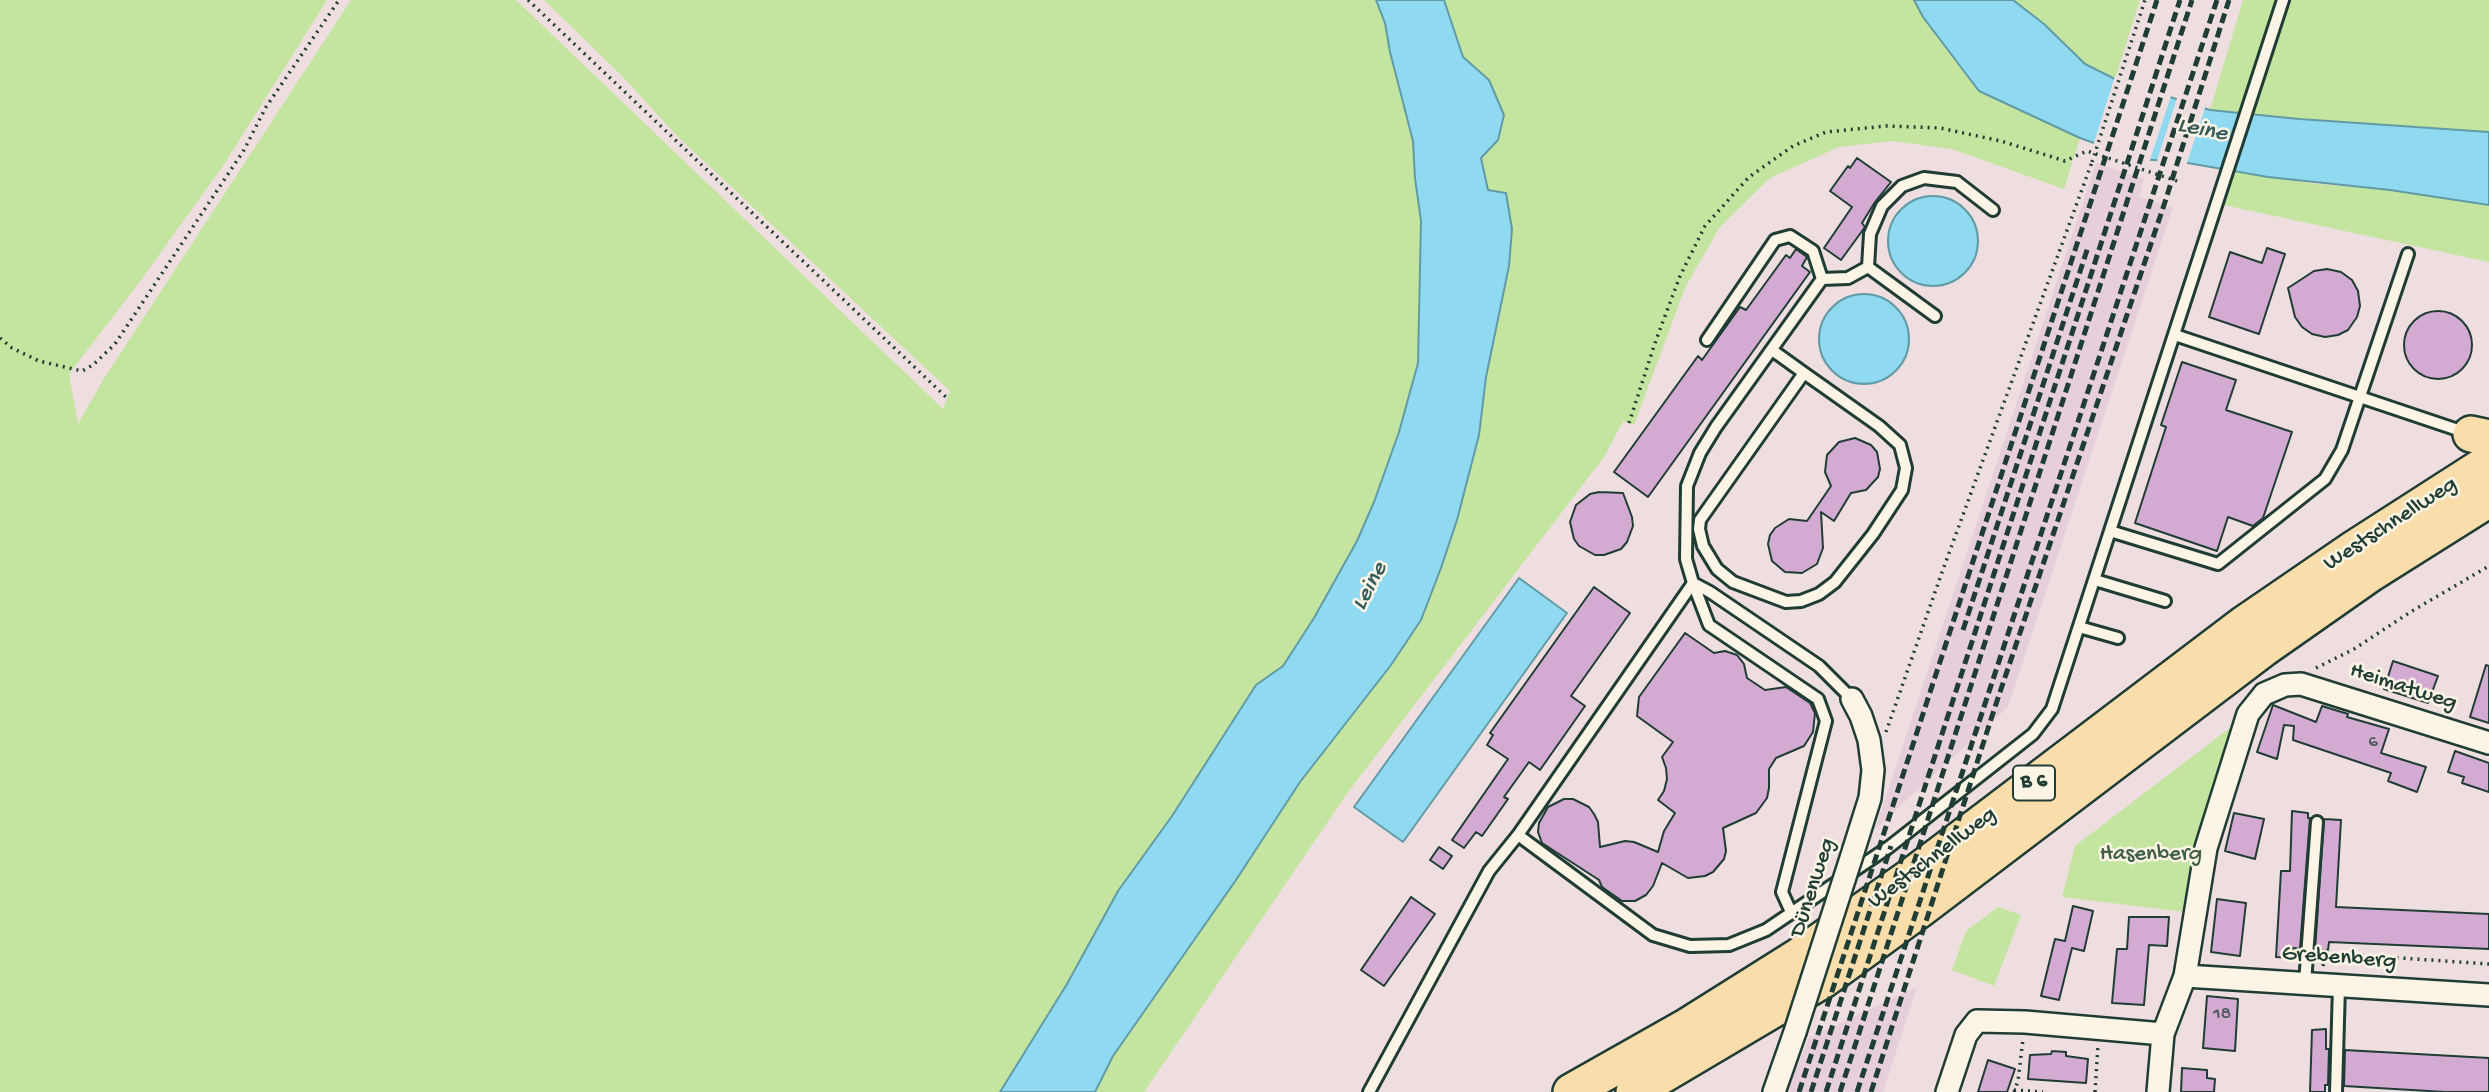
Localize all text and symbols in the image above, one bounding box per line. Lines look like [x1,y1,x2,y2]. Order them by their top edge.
water label: Leine [2175,112,2229,150]
street label: Westschnellweg [2319,472,2463,578]
water label: Leine [1347,558,1395,616]
street label: Heimatweg [2346,658,2460,718]
house number: 6 [2368,732,2378,754]
road number: B 6 [2013,766,2055,800]
street label: Westschnellweg [1863,802,2003,916]
street label: Dünenweg [1785,835,1843,941]
park label: Hasenberg [2100,841,2202,869]
street label: Grebenberg [2281,941,2397,977]
house number: 18 [2213,1004,2231,1026]

